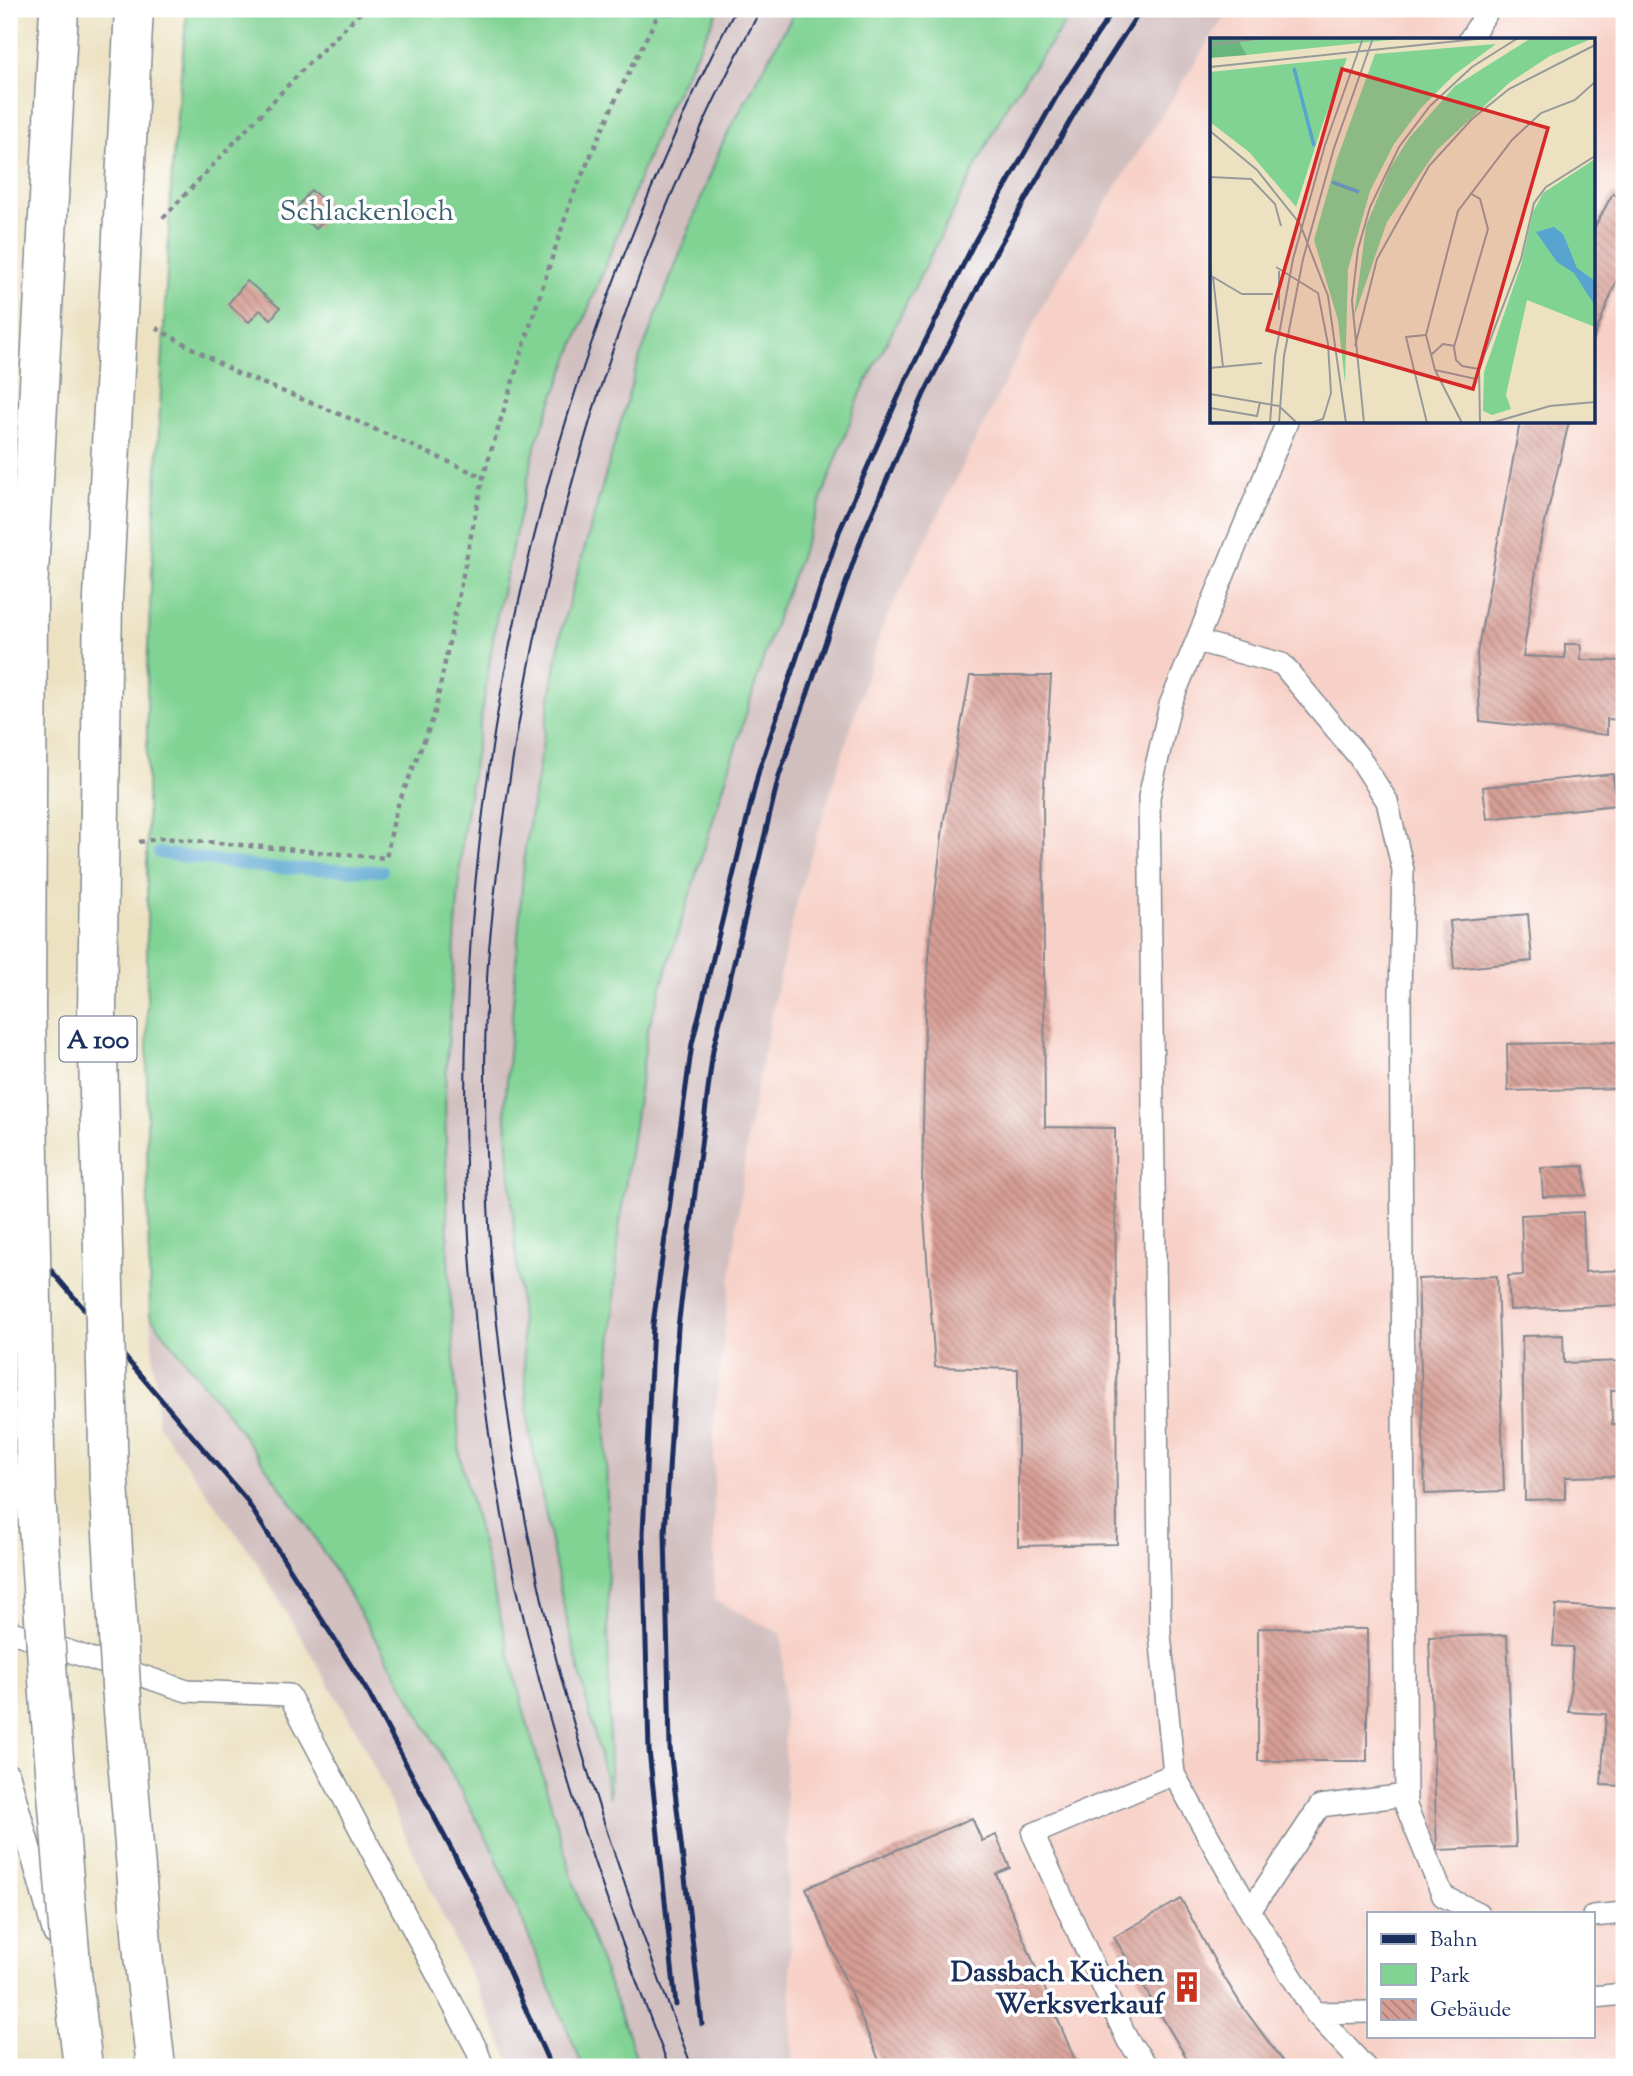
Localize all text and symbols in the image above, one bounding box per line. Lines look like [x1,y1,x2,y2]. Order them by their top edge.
inset map [1210,38,1594,424]
park label: Schlackenloch [280,193,454,233]
road number: A 100 [60,1016,136,1062]
legend [1367,1912,1594,2038]
text: Bahn [1430,1926,1478,1956]
place label: Dassbach Küchen Werksverkauf [951,1954,1166,2026]
text: Park [1430,1962,1471,1992]
building icon: Dassbach Küchen Werksverkauf [1170,1970,1204,2004]
text: Gebäude [1430,1996,1511,2026]

